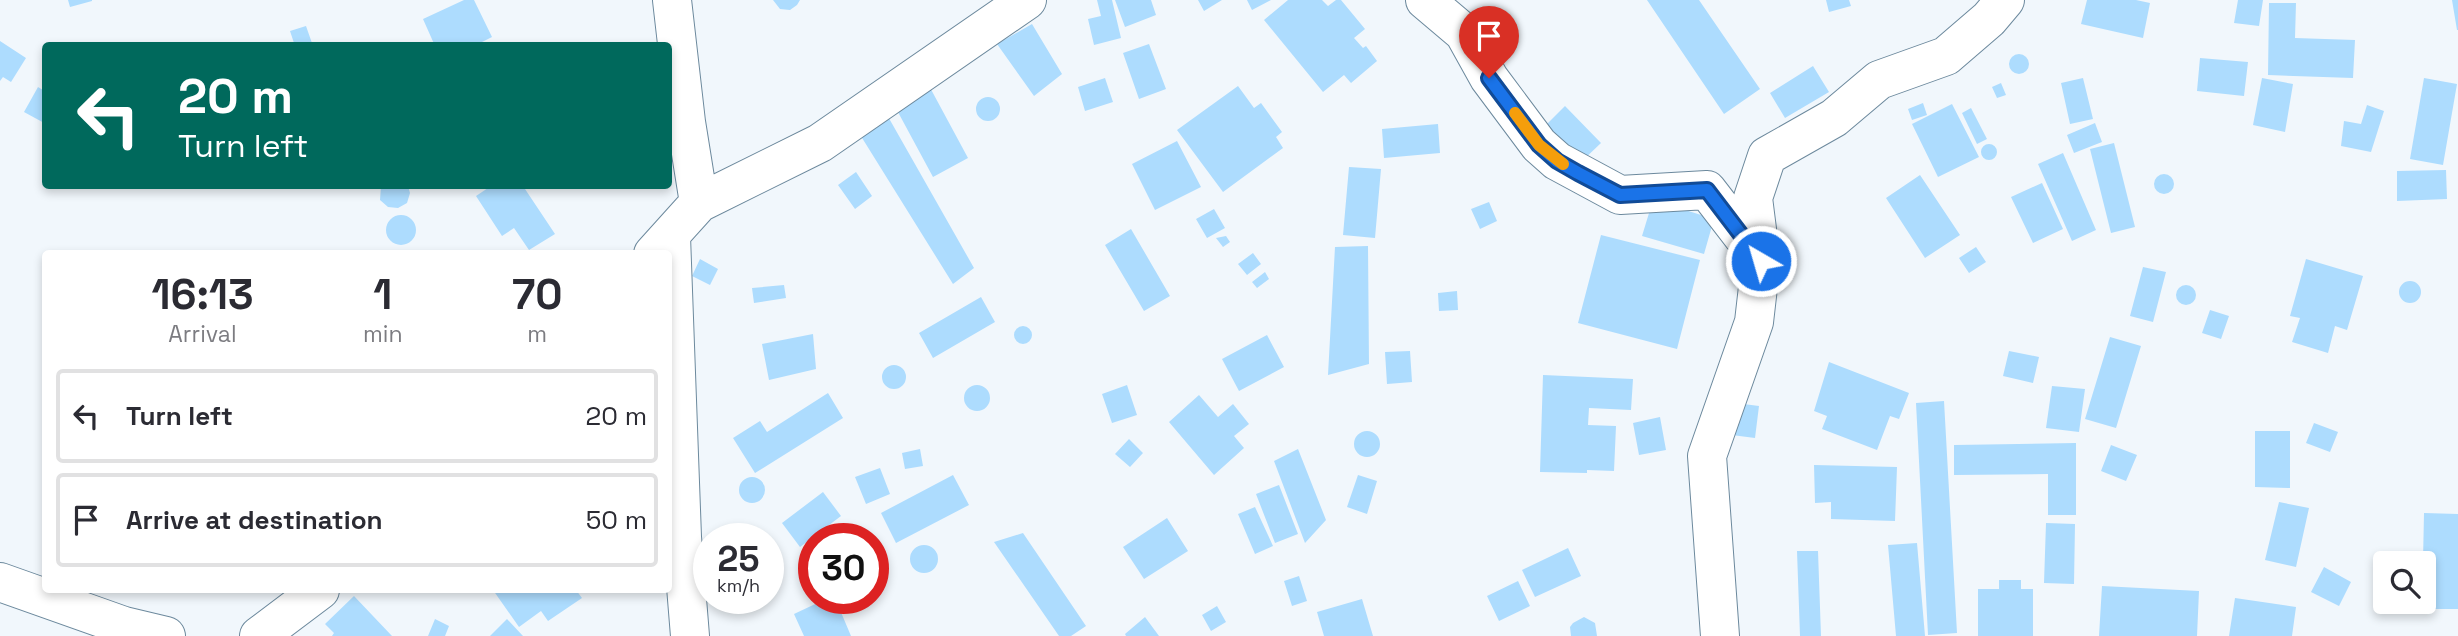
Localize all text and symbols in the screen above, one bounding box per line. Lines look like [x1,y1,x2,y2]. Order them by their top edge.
pin [1459,6,1519,78]
icon: arrive [1470,17,1508,55]
text: 20 m [178,65,293,127]
icon: left [63,70,154,161]
text: Turn left [178,126,308,166]
position arrow [1724,224,1798,298]
text: 16:13 [152,268,254,321]
text: 1 [373,268,392,321]
text: 70 [512,268,562,321]
text: Arrival [168,319,237,349]
text: min [363,319,403,349]
text: m [527,319,547,349]
icon: left [67,397,105,435]
text: Turn left [126,399,233,433]
text: 20 m [586,399,647,433]
icon: arrive [67,501,105,539]
text: Arrive at destination [126,503,383,537]
text: 50 m [586,503,647,537]
speed limit sign: 30 [798,523,889,614]
text: 25 [718,537,759,581]
map controls [2373,551,2436,614]
button: search [2373,551,2436,614]
text: km/h [717,574,760,597]

